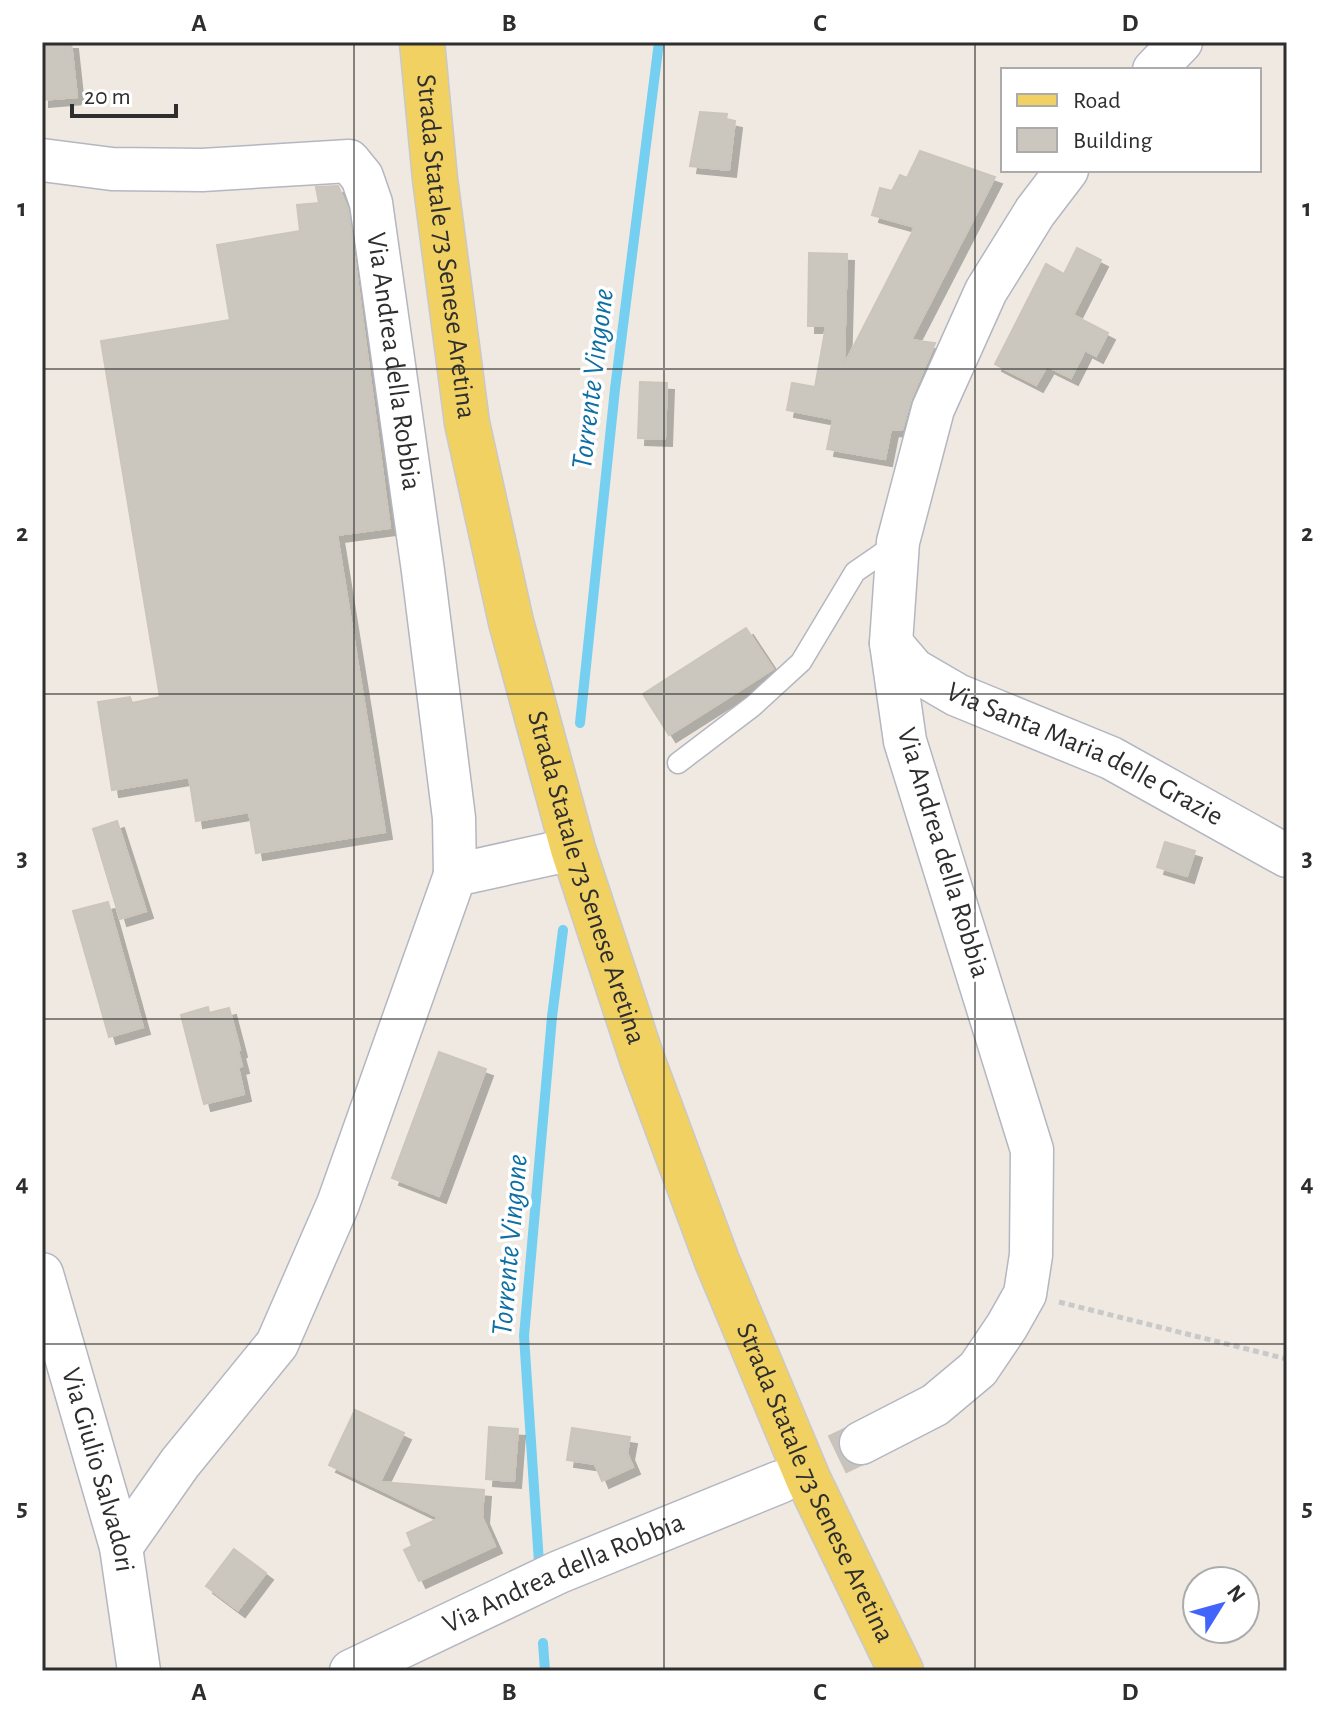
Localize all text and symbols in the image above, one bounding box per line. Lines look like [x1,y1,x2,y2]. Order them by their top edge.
text: A [191,10,207,36]
text: B [501,10,517,36]
text: C [813,10,827,36]
text: D [1121,10,1139,36]
scale bar [72,68,176,118]
legend [1001,68,1261,172]
street label: Strada Statale 73 Senese Aretina [411,73,480,421]
text: 20 m [84,85,131,109]
text: Road [1073,89,1121,113]
text: Building [1073,129,1152,153]
text: 1 [17,195,27,221]
text: 1 [1302,195,1312,221]
street label: Via Andrea della Robbia [361,231,425,492]
water label: Torrente Vingone [567,287,619,471]
text: 2 [16,520,28,546]
text: 2 [1301,520,1313,546]
street label: Via Santa Maria delle Grazie [941,678,1228,831]
street label: Strada Statale 73 Senese Aretina [522,708,650,1048]
street label: Via Andrea della Robbia [892,725,994,981]
text: 3 [16,845,28,871]
text: 3 [1301,845,1313,871]
water label: Torrente Vingone [487,1153,533,1337]
text: 4 [15,1170,29,1196]
text: 4 [1300,1170,1314,1196]
street label: Strada Statale 73 Senese Aretina [731,1319,899,1647]
street label: Via Giulio Salvadori [56,1365,138,1574]
text: 5 [16,1495,28,1521]
text: 5 [1301,1495,1313,1521]
street label: Via Andrea della Robbia [439,1509,688,1639]
north arrow [1181,1565,1261,1645]
text: N [1223,1581,1250,1606]
text: A [191,1679,207,1705]
text: B [501,1679,517,1705]
text: C [813,1679,827,1705]
text: D [1121,1679,1139,1705]

